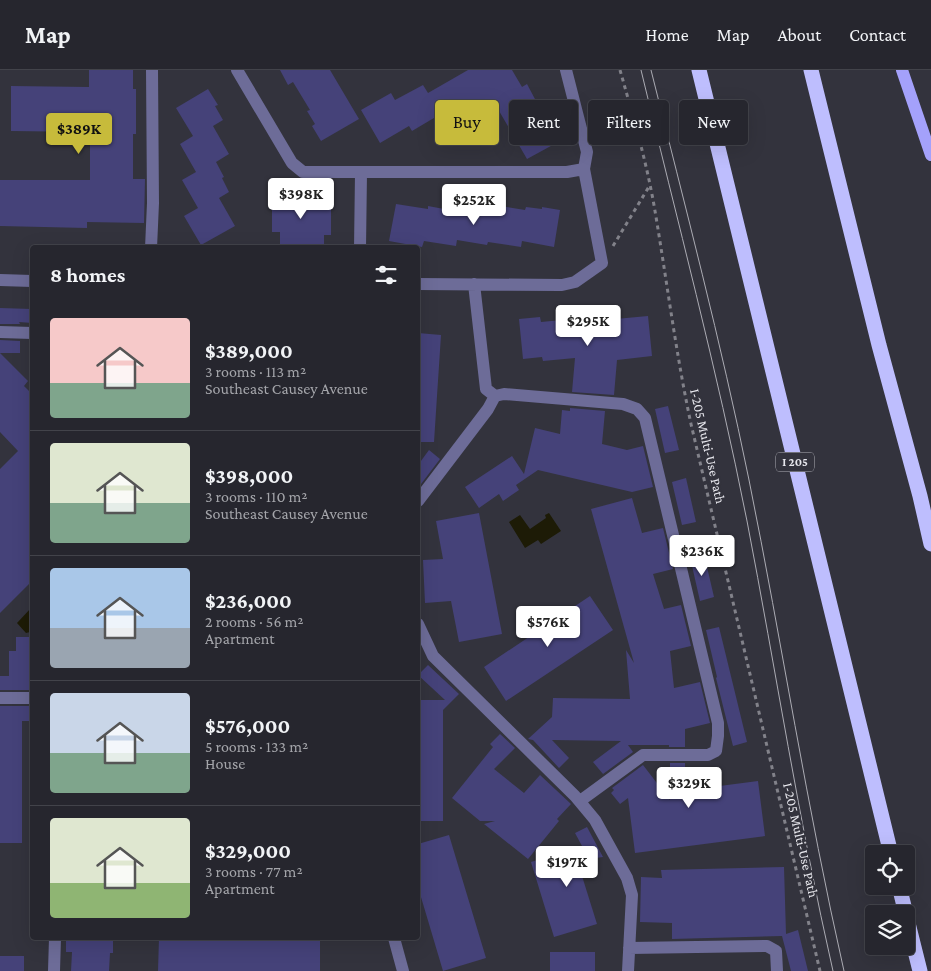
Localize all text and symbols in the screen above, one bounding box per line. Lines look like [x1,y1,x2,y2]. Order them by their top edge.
text: Map [25,21,71,48]
text: Home [646,25,689,45]
text: Map [717,25,749,45]
text: About [777,25,821,45]
text: Contact [849,25,906,45]
chip: Buy [435,100,499,145]
chip: Rent [509,100,578,145]
chip: Filters [588,100,669,145]
chip: New [679,100,748,145]
pin: $389K [44,112,114,155]
text: $389K [57,120,101,137]
pin: $398K [266,178,336,220]
pin: $252K [439,184,509,226]
text: $398K [279,185,323,202]
text: $252K [453,191,495,208]
icon: filters [372,261,400,289]
text: 8 homes [50,263,125,287]
pin: $295K [553,304,623,347]
text: $295K [567,312,609,329]
icon: home [90,338,150,398]
text: $389,000 [205,339,293,363]
text: 3 rooms · 113 m² [205,363,306,380]
text: Southeast Causey Avenue [205,380,368,397]
street label: I-205 Multi-Use Path [687,387,729,505]
road number: I 205 [776,452,814,472]
icon: home [90,463,150,523]
text: $398,000 [205,464,293,488]
text: 3 rooms · 110 m² [205,488,308,505]
text: Southeast Causey Avenue [205,505,368,522]
pin: $236K [667,534,737,577]
text: $236K [681,542,723,559]
icon: home [90,588,150,648]
text: $236,000 [205,589,292,613]
pin: $576K [513,606,583,648]
text: 2 rooms · 56 m² [205,613,304,630]
text: $576K [527,613,569,630]
text: Apartment [205,630,275,647]
icon: home [90,713,150,773]
text: $576,000 [205,714,290,738]
text: 5 rooms · 133 m² [205,738,308,755]
text: House [205,755,245,772]
pin: $329K [654,766,724,809]
text: $329K [668,774,710,791]
street label: I-205 Multi-Use Path [780,781,822,899]
icon: home [90,838,150,898]
text: $329,000 [205,839,291,863]
map controls [865,845,915,955]
button: locate [865,845,915,895]
pin: $197K [532,846,602,888]
text: $197K [547,853,587,870]
text: 3 rooms · 77 m² [205,863,303,880]
text: Apartment [205,880,275,897]
button: layers [865,905,915,955]

